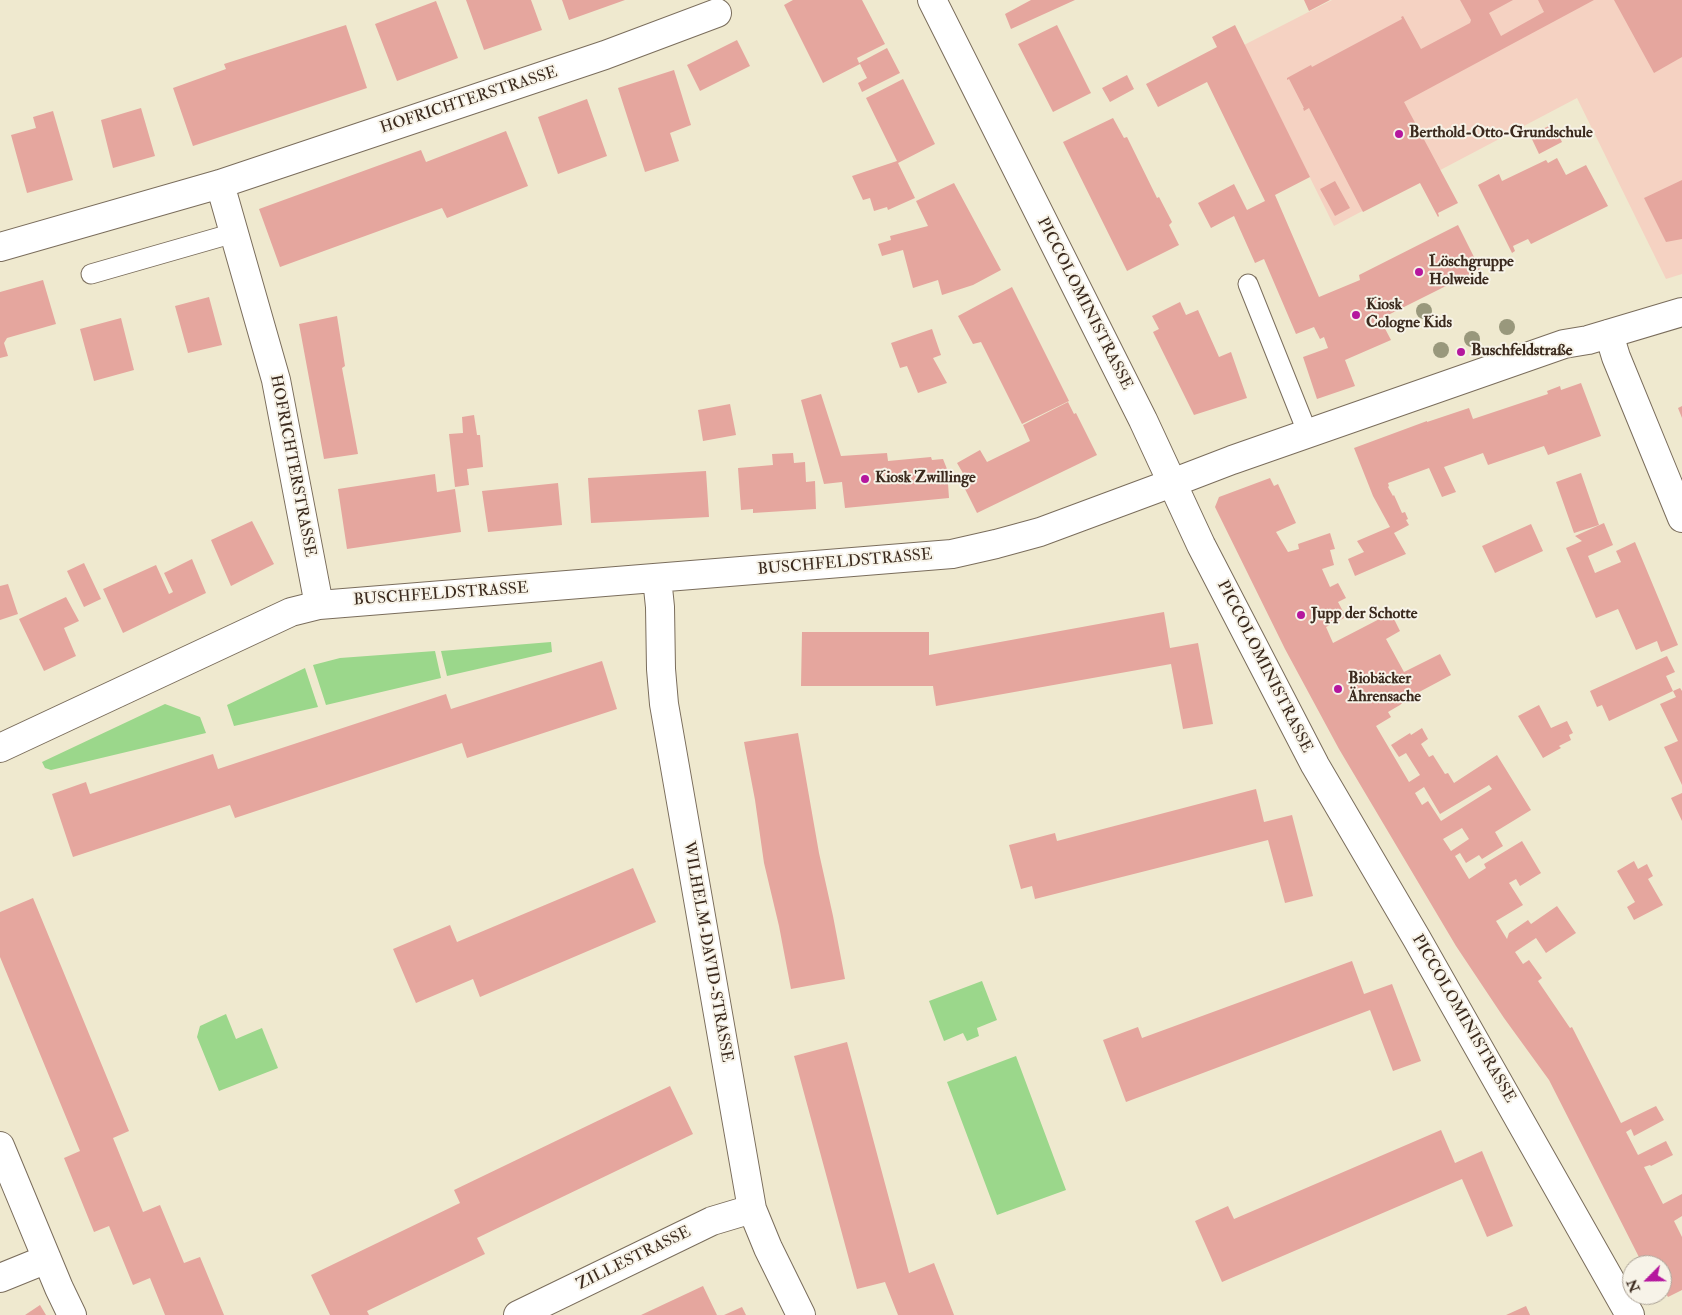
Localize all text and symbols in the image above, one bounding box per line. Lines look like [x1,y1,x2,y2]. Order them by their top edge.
street label: HOFRICHTERSTRASSE [378,63,560,139]
place label: Berthold-Otto-Grundschule [1409,124,1593,144]
marker: Berthold-Otto-Grundschule [1393,128,1405,140]
street label: PICCOLOMINISTRASSE [1032,215,1136,393]
place label: Löschgruppe Holweide [1429,253,1514,291]
marker: Löschgruppe Holweide [1413,266,1425,278]
place label: Kiosk Cologne Kids [1366,296,1452,334]
marker: Kiosk Cologne Kids [1350,309,1362,321]
place label: Buschfeldstraße [1471,342,1572,362]
marker: Buschfeldstraße [1455,346,1467,358]
street label: HOFRICHTERSTRASSE [265,373,319,559]
place label: Kiosk Zwillinge [875,469,976,489]
marker: Kiosk Zwillinge [859,473,871,485]
street label: BUSCHFELDSTRASSE [757,546,933,580]
street label: PICCOLOMINISTRASSE [1212,578,1316,756]
street label: BUSCHFELDSTRASSE [353,579,529,611]
place label: Jupp der Schotte [1311,605,1417,625]
marker: Jupp der Schotte [1295,609,1307,621]
place label: Biobäcker Ährensache [1348,670,1421,708]
marker: Biobäcker Ährensache [1332,683,1344,695]
street label: WILHELM-DAVID-STRASSE [678,840,736,1064]
street label: PICCOLOMINISTRASSE [1407,932,1519,1106]
street label: ZILLESTRASSE [574,1223,694,1295]
north arrow [1622,1255,1672,1305]
text: N [1623,1277,1644,1295]

